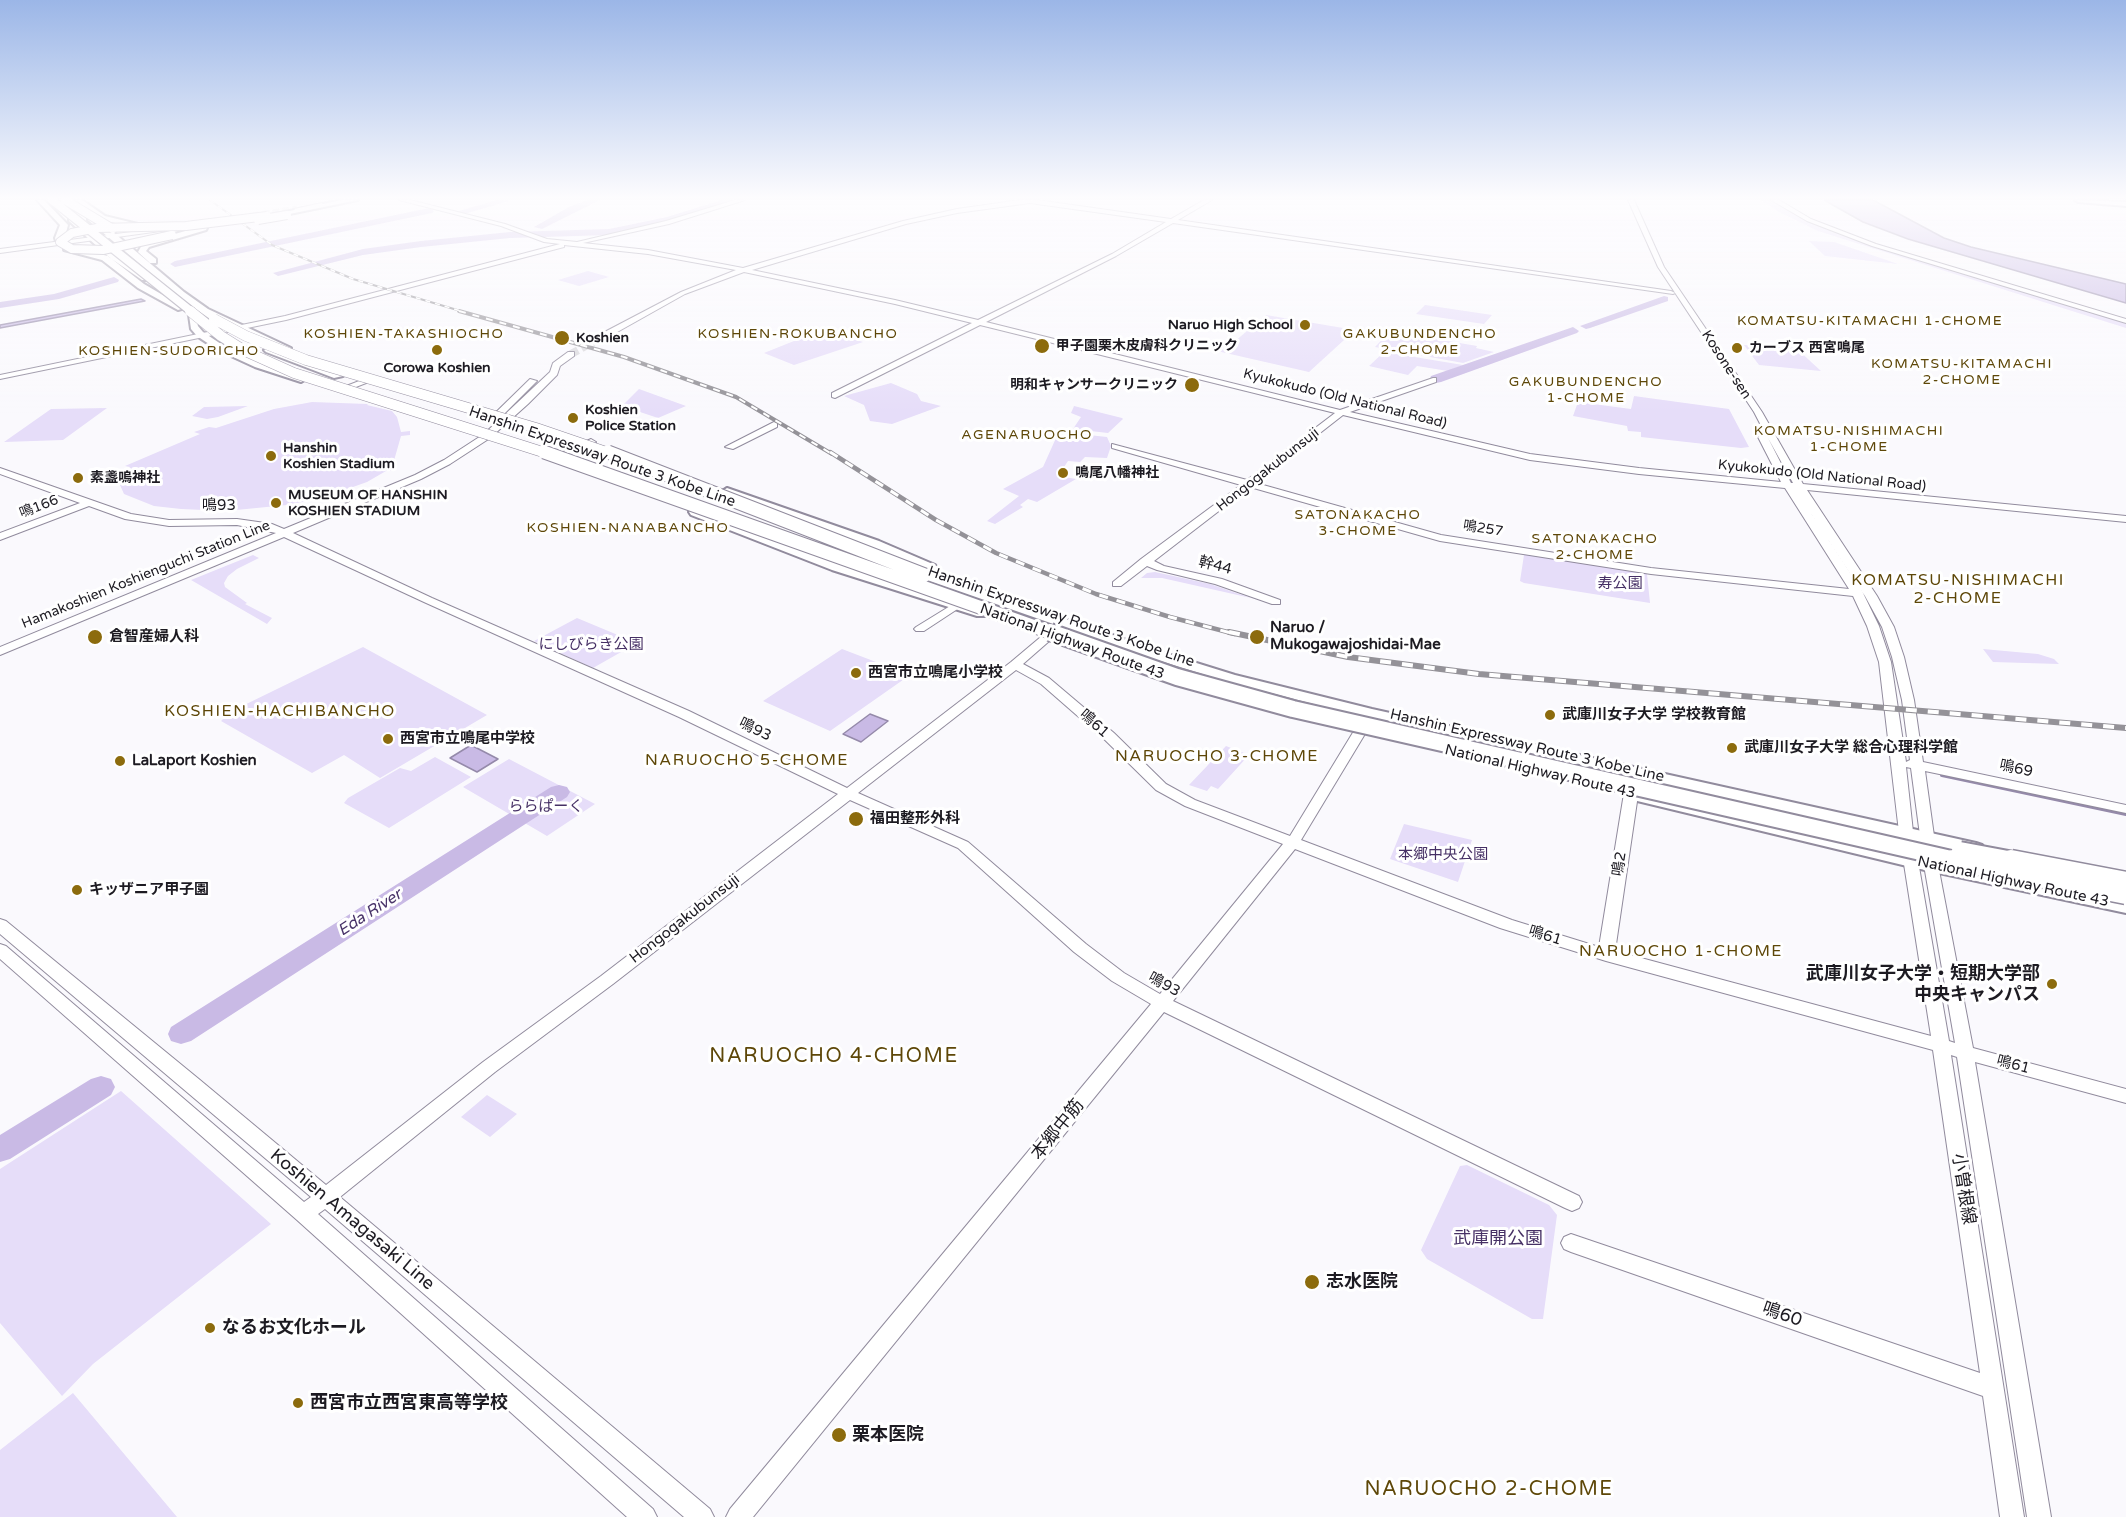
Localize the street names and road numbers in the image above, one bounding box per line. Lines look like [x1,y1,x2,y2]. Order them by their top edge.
street label: Kosone-sen [1698,328,1754,402]
street label: Kyukokudo (Old National Road) [1241,366,1449,432]
street label: Hanshin Expressway Route 3 Kobe Line [466,403,738,511]
street label: Hongogakubunsuji [1213,425,1323,515]
street label: Kyukokudo (Old National Road) [1717,457,1927,495]
street label: 鳴166 [17,492,61,522]
street label: 鳴93 [202,497,236,515]
street label: Hamakoshien Koshienguchi Station Line [19,517,273,633]
street label: 鳴257 [1462,518,1504,540]
street label: 幹44 [1196,553,1234,579]
street label: Hanshin Expressway Route 3 Kobe Line [925,563,1197,671]
street label: National Highway Route 43 [977,600,1167,684]
street label: 鳴61 [1075,706,1113,742]
street label: Hanshin Expressway Route 3 Kobe Line [1388,706,1666,786]
street label: 鳴93 [736,714,774,746]
street label: National Highway Route 43 [1443,741,1637,803]
street label: 鳴69 [1998,757,2034,781]
street label: 鳴2 [1609,851,1631,877]
street label: National Highway Route 43 [1916,853,2110,911]
street label: Hongogakubunsuji [626,870,744,968]
street label: 鳴61 [1526,922,1564,950]
street label: 鳴93 [1145,969,1183,1001]
street label: 鳴61 [1994,1052,2032,1078]
street label: 本郷中筋 [1027,1095,1089,1165]
street label: Koshien Amagasaki Line [265,1145,439,1295]
street label: 小曽根線 [1947,1152,1979,1226]
street label: 鳴60 [1759,1298,1805,1332]

